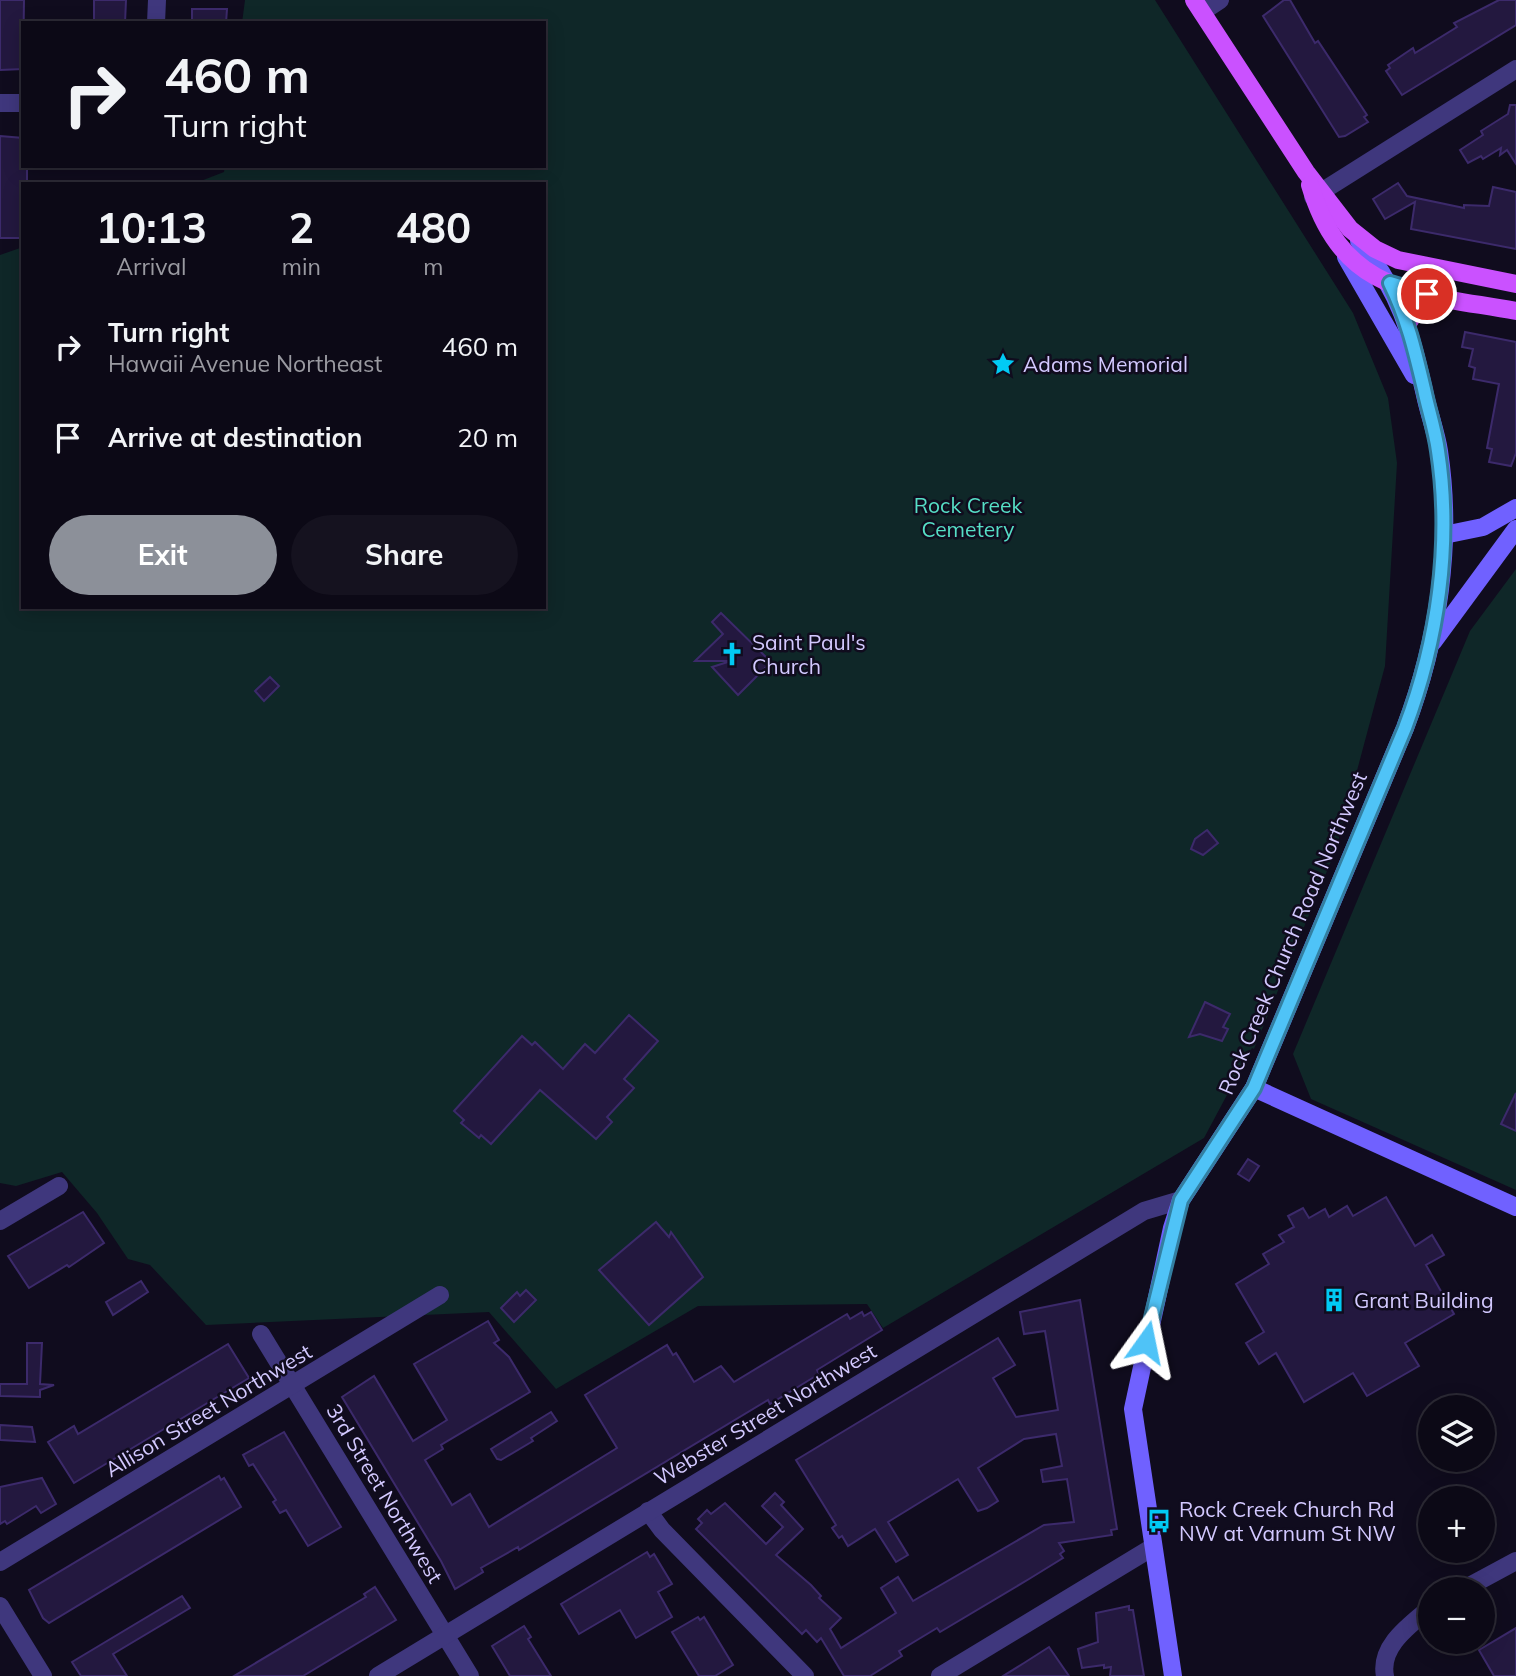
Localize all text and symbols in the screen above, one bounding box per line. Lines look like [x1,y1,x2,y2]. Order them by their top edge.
text: 460 m [164,44,310,105]
icon: right [49,49,140,140]
text: Turn right [164,105,307,145]
text: 10:13 [96,201,207,254]
text: 2 [289,201,314,254]
text: 480 [396,201,471,254]
text: Arrival [116,252,187,281]
text: min [282,252,321,281]
text: m [423,252,444,281]
pin [1397,264,1457,324]
icon: arrive [1408,275,1446,313]
text: Turn right [108,316,229,349]
icon: right [49,328,87,366]
text: 460 m [442,330,518,363]
text: Hawaii Avenue Northeast [108,349,382,378]
place icon: Adams Memorial [989,350,1017,378]
place label: Adams Memorial [1023,351,1188,377]
icon: arrive [49,419,87,457]
text: Arrive at destination [108,421,363,454]
text: 20 m [457,421,518,454]
park label: Rock Creek Cemetery [914,492,1022,542]
button: Exit [49,515,277,595]
button: Share [291,515,518,595]
place label: Saint Paul's Church [752,629,866,679]
church icon: Saint Paul's Church [718,640,746,668]
street label: Rock Creek Church Road Northwest [1212,768,1372,1098]
building icon: Grant Building [1320,1286,1348,1314]
place label: Grant Building [1354,1287,1494,1313]
position arrow [1109,1305,1183,1379]
street label: Webster Street Northwest [649,1337,881,1491]
street label: Allison Street Northwest [100,1338,316,1482]
map controls [1418,1395,1495,1654]
button: layers [1418,1395,1495,1472]
street label: 3rd Street Northwest [321,1399,449,1587]
button: + [1418,1486,1495,1563]
place label: Rock Creek Church Rd NW at Varnum St NW [1179,1496,1396,1546]
bus stop icon: Rock Creek Church Rd NW at Varnum St NW [1145,1507,1173,1535]
button: − [1418,1577,1495,1654]

